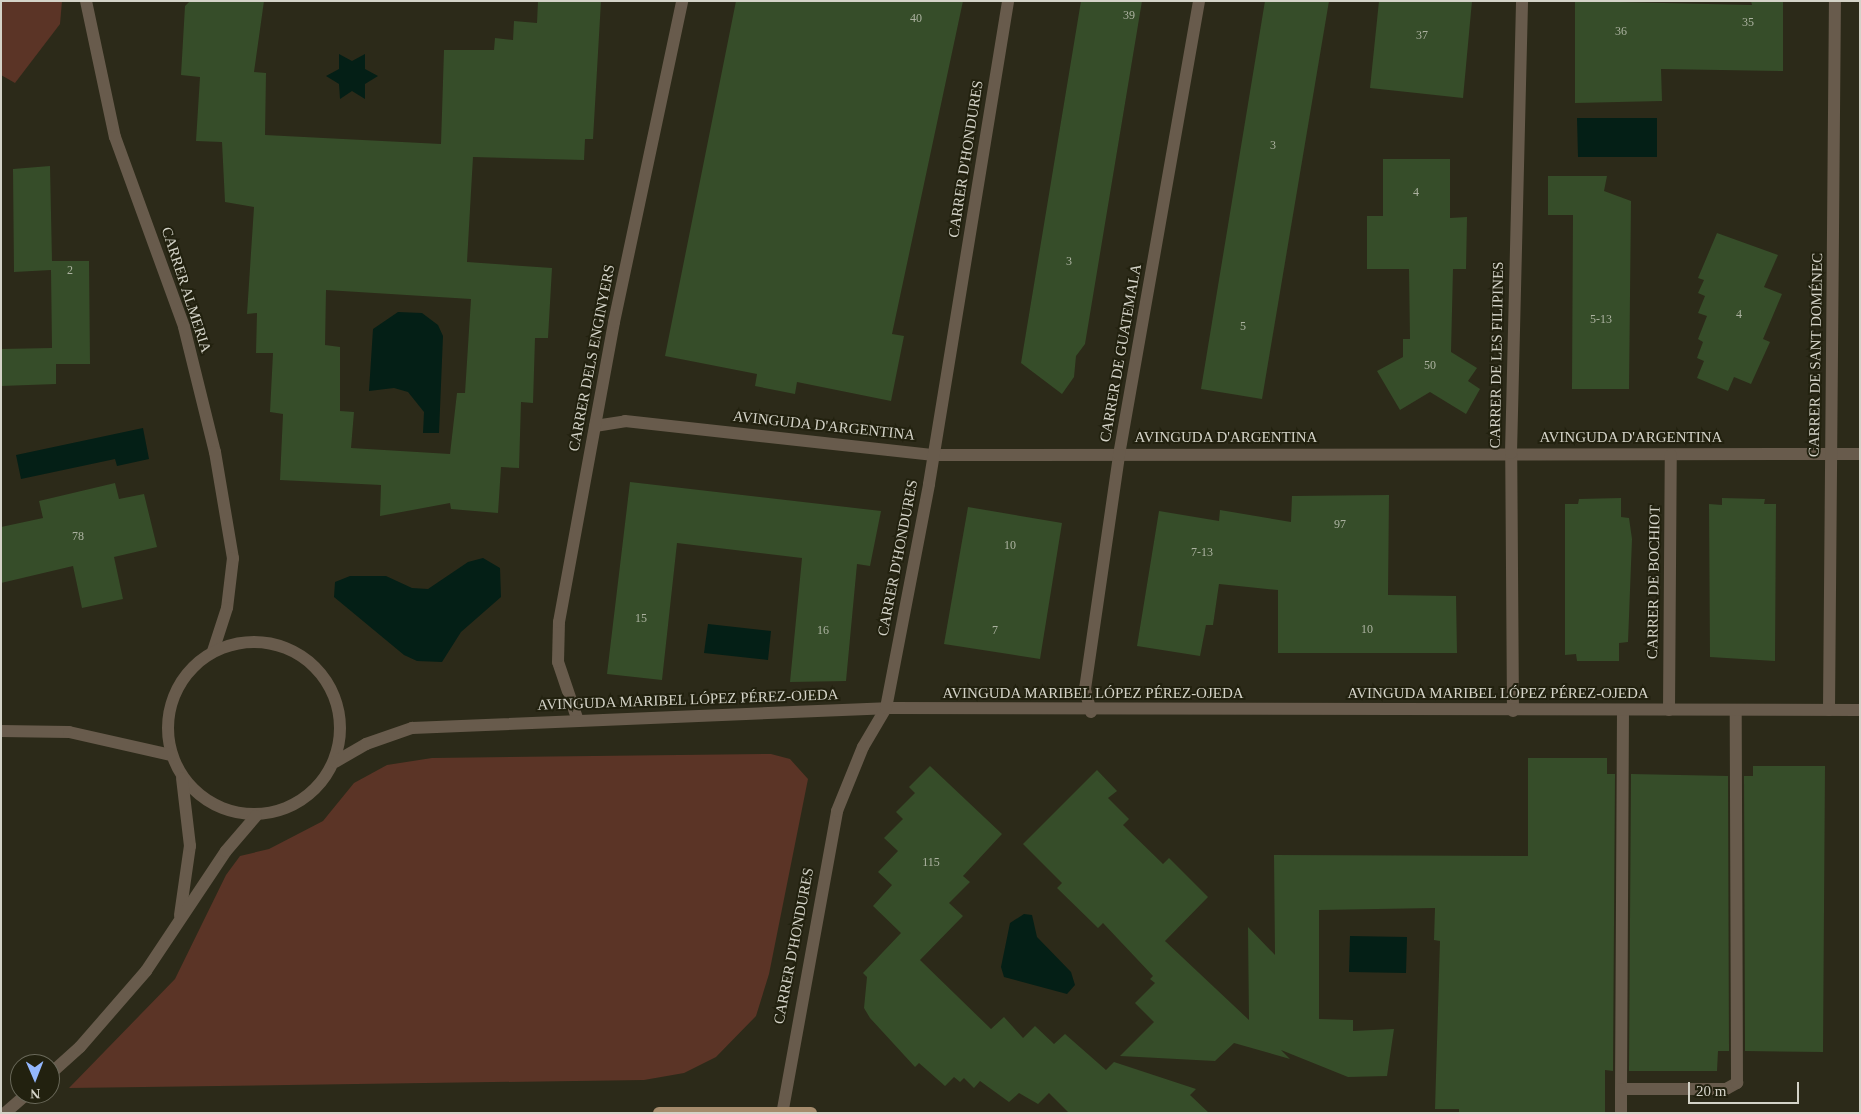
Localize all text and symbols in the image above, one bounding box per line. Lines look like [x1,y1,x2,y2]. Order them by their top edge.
house number: 39 [1123,9,1135,23]
house number: 40 [910,12,922,26]
house number: 35 [1742,16,1754,30]
house number: 36 [1615,25,1627,39]
house number: 37 [1416,29,1428,43]
street label: CARRER D'HONDURES [945,79,987,239]
house number: 3 [1270,139,1276,153]
house number: 4 [1413,186,1419,200]
street label: CARRER ALMERIA [157,224,215,356]
street label: CARRER DE SANT DOMÉNEC [1805,253,1827,457]
house number: 3 [1066,255,1072,269]
street label: CARRER DE LES FILIPINES [1486,261,1508,449]
street label: CARRER DE GUATEMALA [1096,262,1146,444]
street label: CARRER DELS ENGINYERS [565,263,619,453]
house number: 2 [67,264,73,278]
house number: 4 [1736,308,1742,322]
house number: 5-13 [1590,313,1612,327]
house number: 5 [1240,320,1246,334]
house number: 50 [1424,359,1436,373]
street label: AVINGUDA D'ARGENTINA [732,407,916,445]
street label: AVINGUDA D'ARGENTINA [1134,429,1318,447]
street label: AVINGUDA D'ARGENTINA [1539,429,1723,447]
street label: CARRER D'HONDURES [874,478,922,638]
street label: CARRER DE BOCHIOT [1644,505,1664,659]
house number: 97 [1334,518,1346,532]
house number: 78 [72,530,84,544]
house number: 10 [1004,539,1016,553]
house number: 7-13 [1191,546,1213,560]
house number: 15 [635,612,647,626]
house number: 10 [1361,623,1373,637]
house number: 16 [817,624,829,638]
house number: 7 [992,624,998,638]
street label: AVINGUDA MARIBEL LÓPEZ PÉREZ-OJEDA [942,685,1244,703]
street label: AVINGUDA MARIBEL LÓPEZ PÉREZ-OJEDA [1347,685,1649,703]
street label: AVINGUDA MARIBEL LÓPEZ PÉREZ-OJEDA [536,686,840,714]
house number: 115 [922,856,940,870]
street label: CARRER D'HONDURES [770,866,818,1026]
north arrow [10,1054,60,1104]
scale bar [1691,1072,1802,1104]
text: 20 m [1696,1083,1726,1099]
text: N [30,1086,40,1101]

